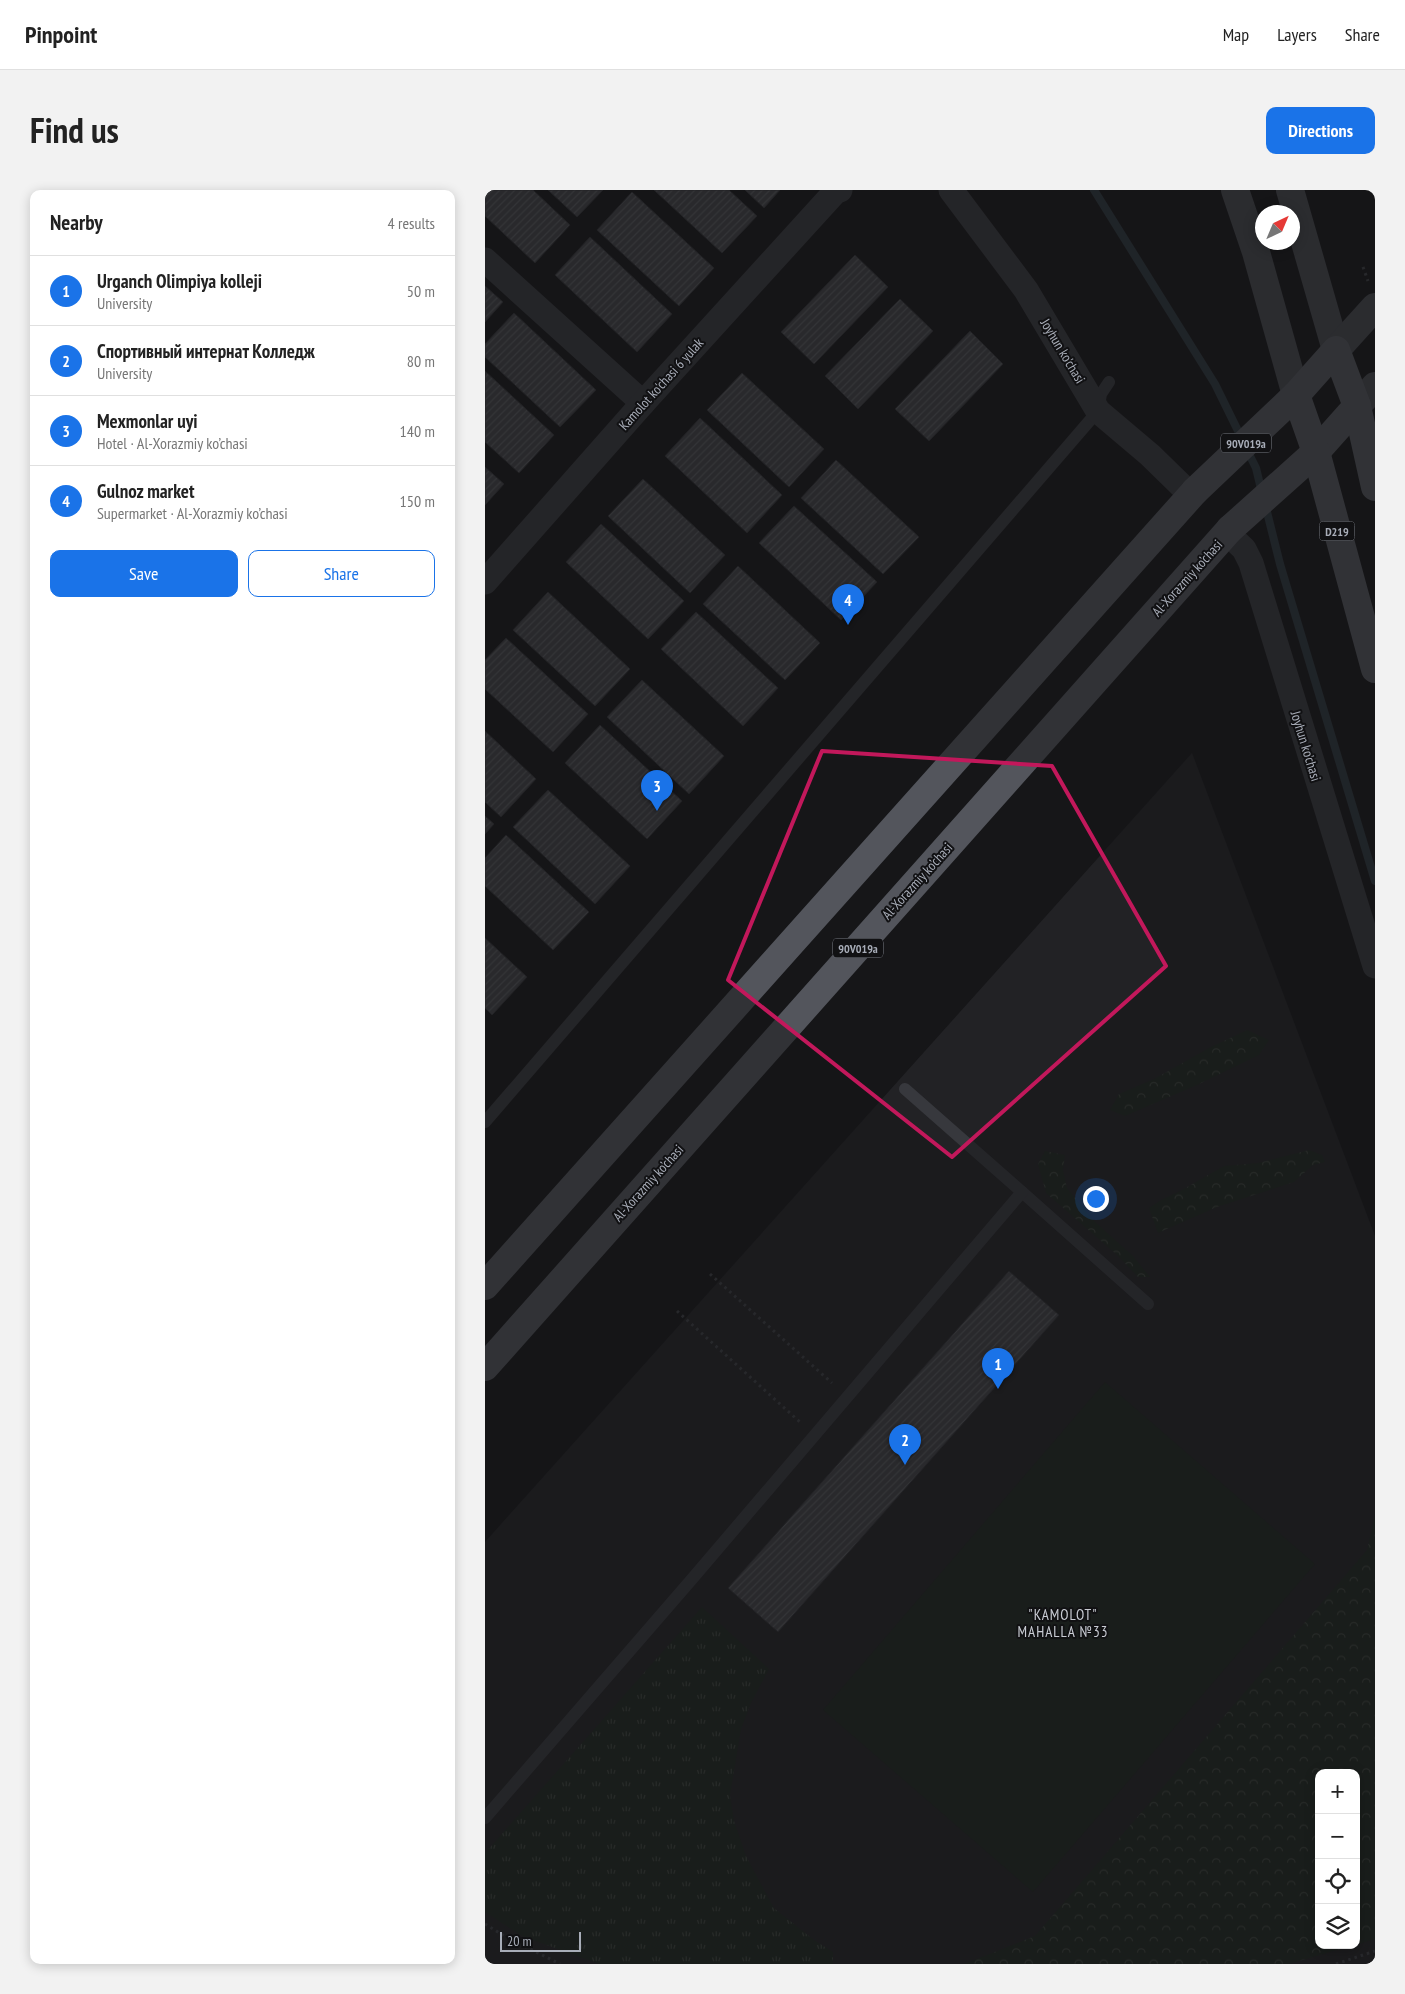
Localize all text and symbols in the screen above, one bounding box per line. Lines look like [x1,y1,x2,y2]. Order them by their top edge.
text: Pinpoint [25,19,97,50]
text: Map [1223,23,1249,46]
text: Layers [1277,23,1317,46]
text: Share [1345,23,1380,46]
text: Find us [30,107,119,153]
button: Directions [1266,107,1375,154]
north arrow [1255,205,1300,250]
text: Nearby [50,209,103,236]
text: 4 results [388,213,435,233]
text: Urganch Olimpiya kolleji [97,269,262,293]
text: 1 [62,281,70,301]
text: 50 m [407,281,435,301]
text: University [97,293,152,313]
street label: Joyhun ko'chasi [1036,314,1089,387]
street label: Kamolot ko'chasi 6 yulak [615,334,708,434]
text: Спортивный интернат Колледж [97,339,315,363]
text: 2 [62,351,70,371]
text: 80 m [407,351,435,371]
text: University [97,363,152,383]
text: Mexmonlar uyi [97,409,198,433]
text: 3 [62,421,70,441]
text: 140 m [400,421,435,441]
text: Hotel · Al-Xorazmiy ko’chasi [97,433,248,453]
road number: 90V019a [1221,434,1271,452]
text: Gulnoz market [97,479,195,503]
text: 4 [62,491,70,511]
text: 150 m [400,491,435,511]
text: Supermarket · Al-Xorazmiy ko’chasi [97,503,288,523]
road number: D219 [1319,522,1355,541]
street label: Al-Xorazmiy ko’chasi [1148,536,1226,620]
button: Save [50,550,238,597]
button: Share [248,550,435,597]
pin: 4 [832,584,864,625]
street label: Joyhun ko'chasi [1287,708,1325,783]
pin: 3 [641,770,673,811]
street label: Al-Xorazmiy ko’chasi [878,839,956,923]
road number: 90V019a [833,938,883,958]
street label: Al-Xorazmiy ko’chasi [609,1141,687,1225]
your location [1083,1186,1109,1212]
pin: 1 [982,1348,1014,1389]
pin: 2 [889,1424,921,1465]
district label: "KAMOLOT" MAHALLA №33 [1018,1605,1108,1641]
map controls [1315,1769,1360,1949]
button: + [1315,1769,1360,1814]
button: − [1315,1814,1360,1859]
button: locate [1315,1859,1360,1904]
button: layers [1315,1904,1360,1949]
scale bar [500,1929,581,1952]
text: 20 m [507,1932,532,1950]

